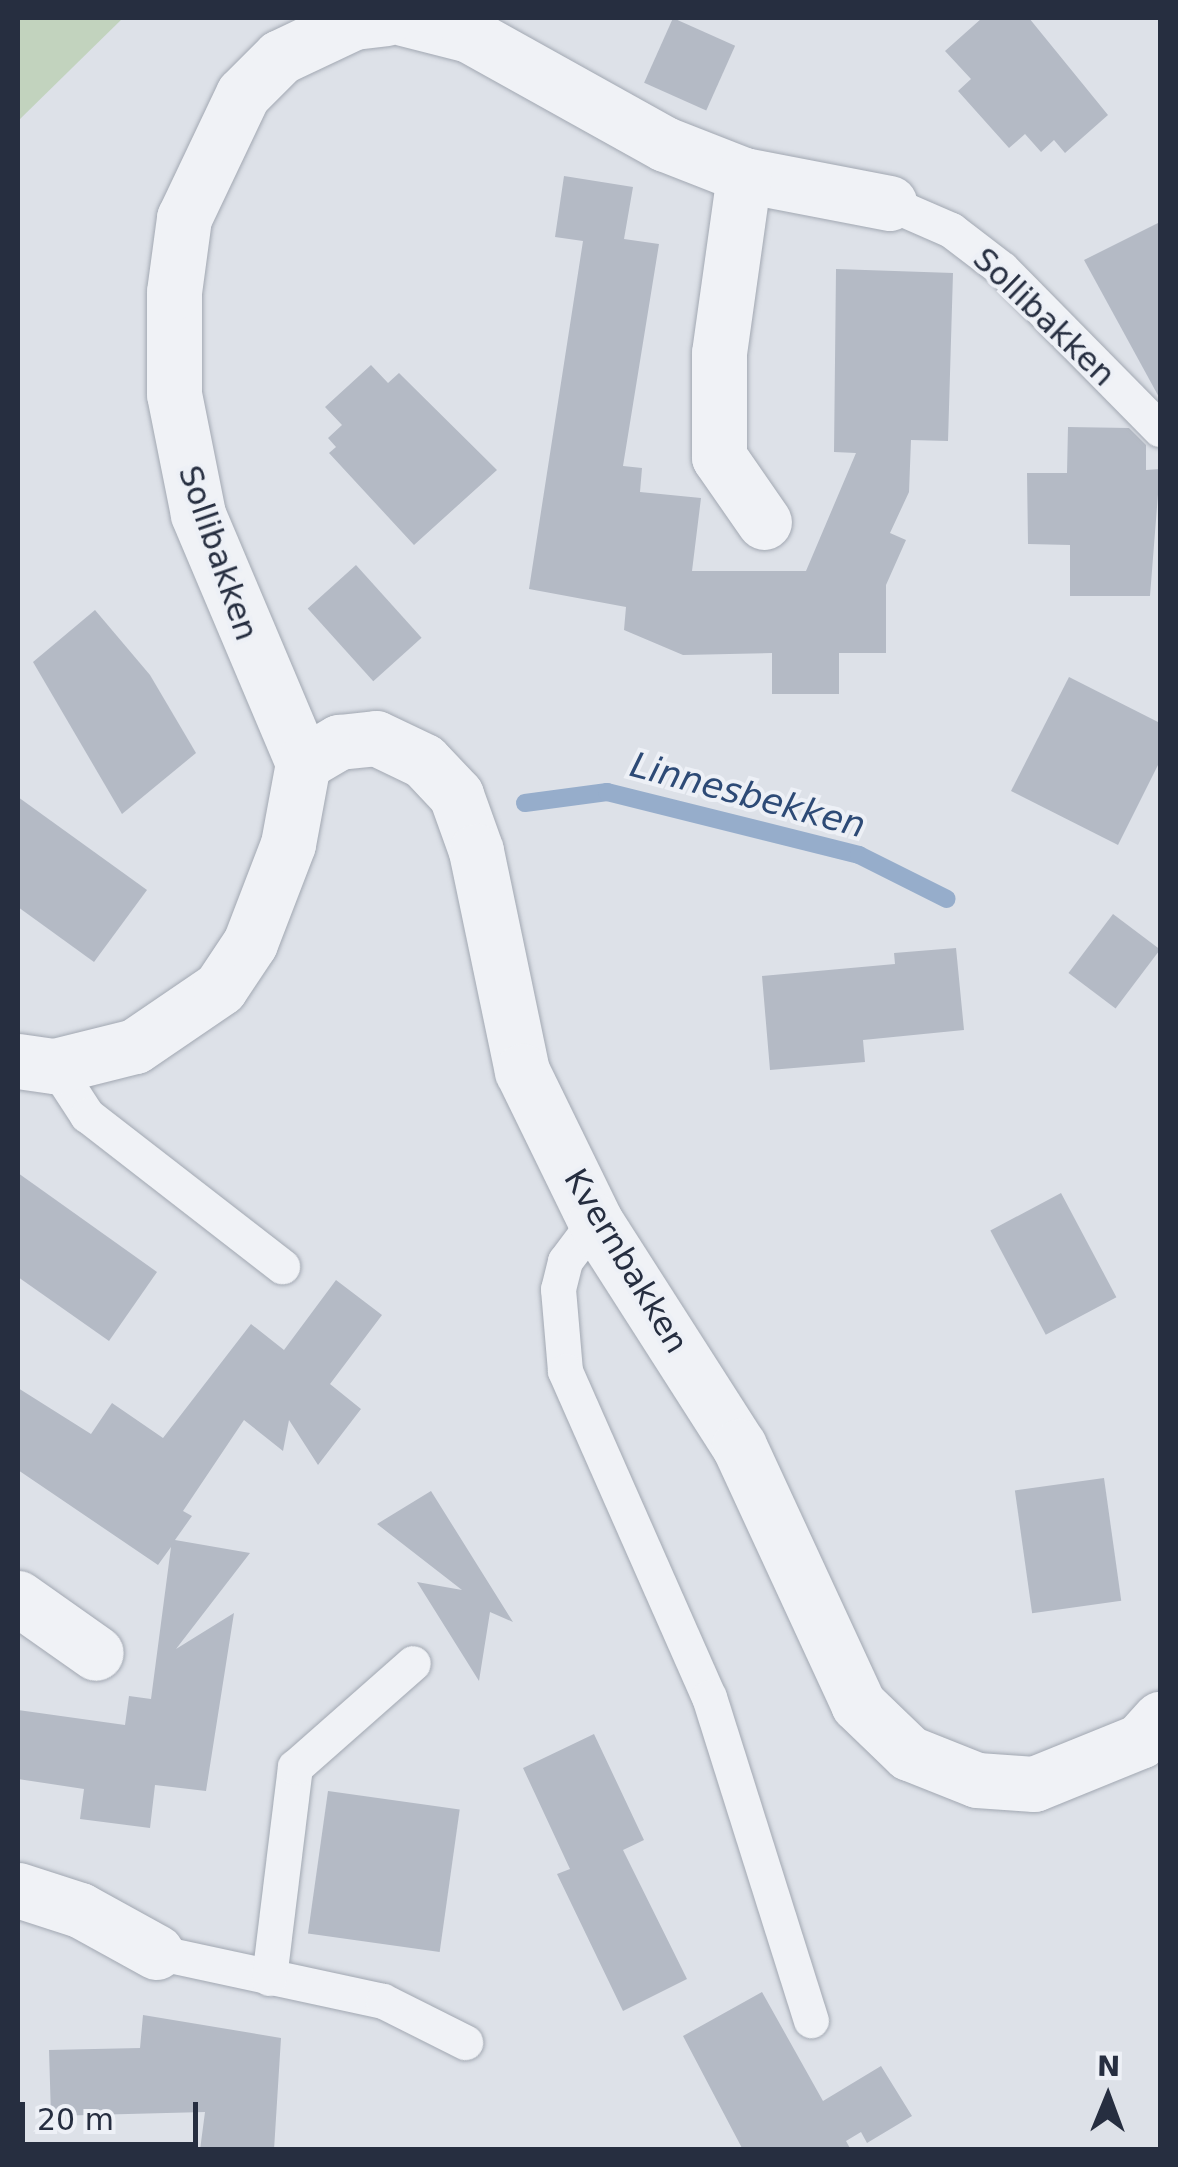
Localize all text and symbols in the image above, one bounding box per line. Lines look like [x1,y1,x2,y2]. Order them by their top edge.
street label: Sollibakken [965,240,1123,394]
street label: Sollibakken [170,461,266,645]
water label: Linnesbekken [626,743,870,847]
street label: Kvernbakken [556,1162,696,1360]
north arrow [1058,2047,1158,2147]
text: N [1097,2050,1121,2083]
scale bar [25,2082,202,2144]
text: 20 m [37,2102,114,2137]

